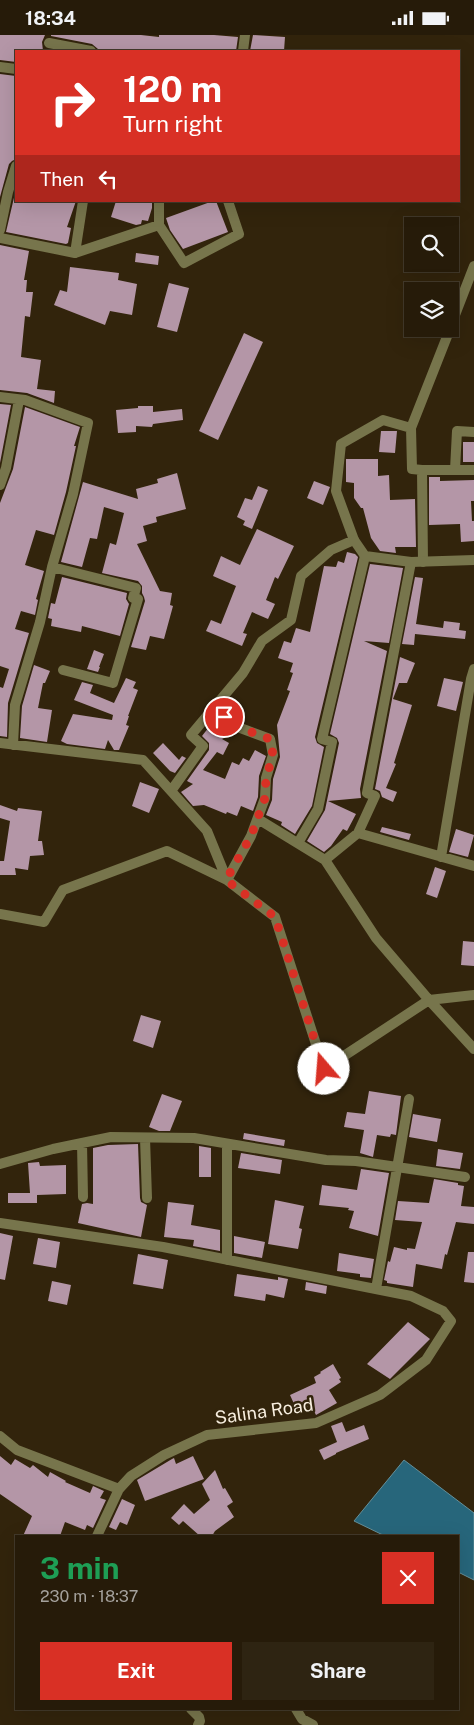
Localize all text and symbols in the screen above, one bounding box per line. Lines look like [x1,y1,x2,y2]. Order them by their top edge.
text: 18:34 [25,7,76,29]
text: 120 m [123,69,222,110]
icon: right [40,70,105,135]
text: Turn right [123,111,223,137]
icon: left [94,165,122,193]
text: Then [40,168,84,190]
map controls [404,217,459,337]
button: search [404,217,459,272]
button: layers [404,282,459,337]
pin [203,696,245,738]
icon: arrive [210,703,238,731]
position arrow [297,1042,349,1094]
street label: Salina Road [213,1394,315,1428]
text: 3 min [40,1550,119,1586]
button: close [382,1552,434,1604]
text: 230 m · 18:37 [40,1587,138,1606]
button: Exit [40,1642,232,1700]
button: Share [242,1642,434,1700]

